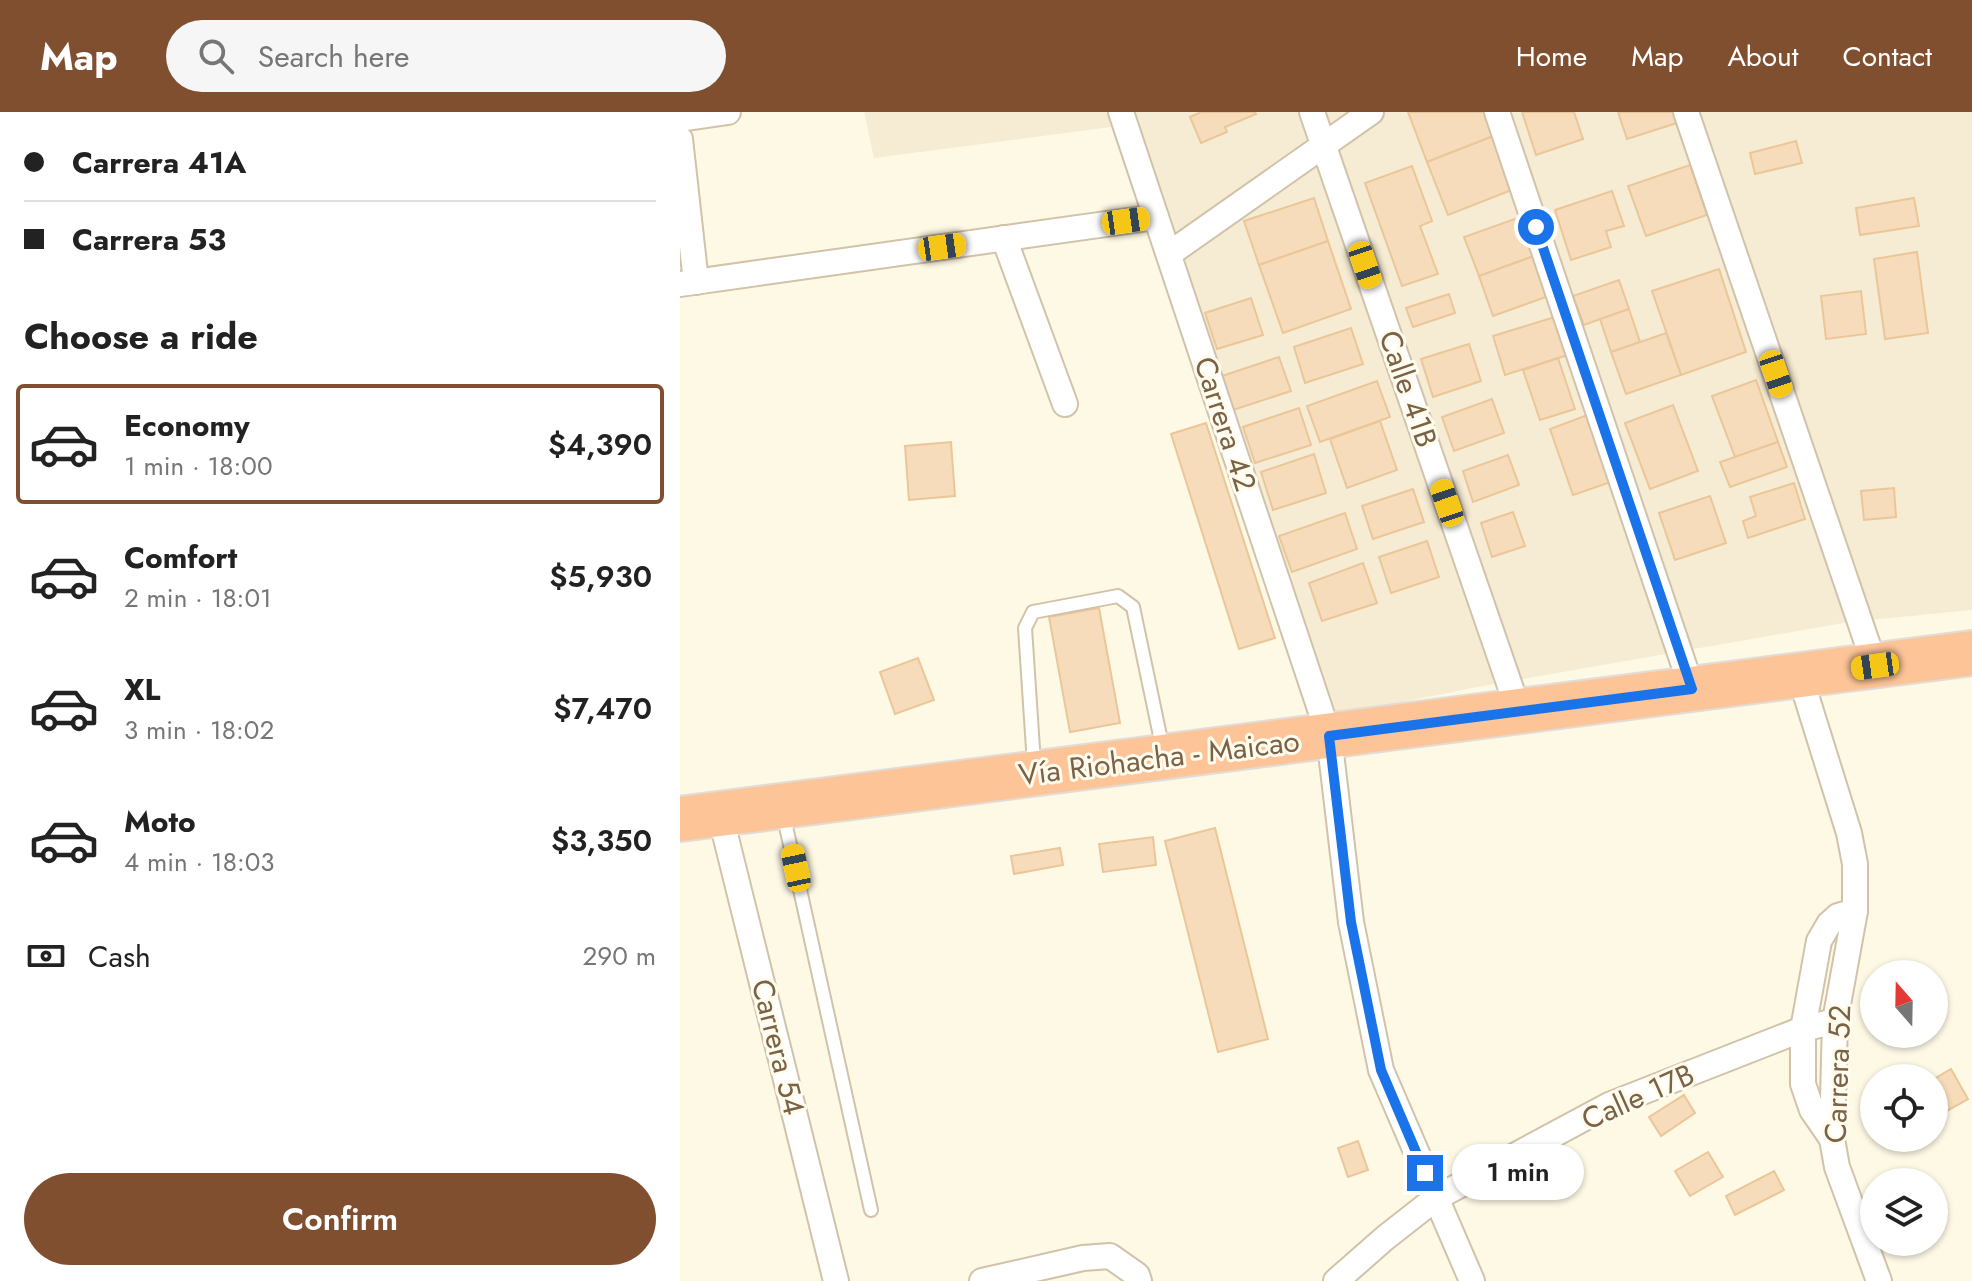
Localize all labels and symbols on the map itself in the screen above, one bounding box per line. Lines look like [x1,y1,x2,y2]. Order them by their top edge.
car [1101,206,1151,236]
route start [1518,209,1554,245]
car [917,232,967,262]
car [1346,238,1384,292]
street label: Calle 41B [1368,325,1448,453]
car [1757,347,1795,401]
street label: Carrera 42 [1184,351,1267,497]
car [1428,476,1466,530]
car [1850,651,1900,681]
street label: Vía Riohacha - Maicao [1016,719,1302,796]
car [779,842,813,894]
north arrow [1860,960,1948,1048]
street label: Carrera 54 [741,974,816,1119]
street label: Carrera 52 [1814,1004,1861,1144]
street label: Calle 17B [1575,1053,1701,1140]
callout: 1 min [1453,1145,1585,1201]
route end [1407,1155,1443,1191]

